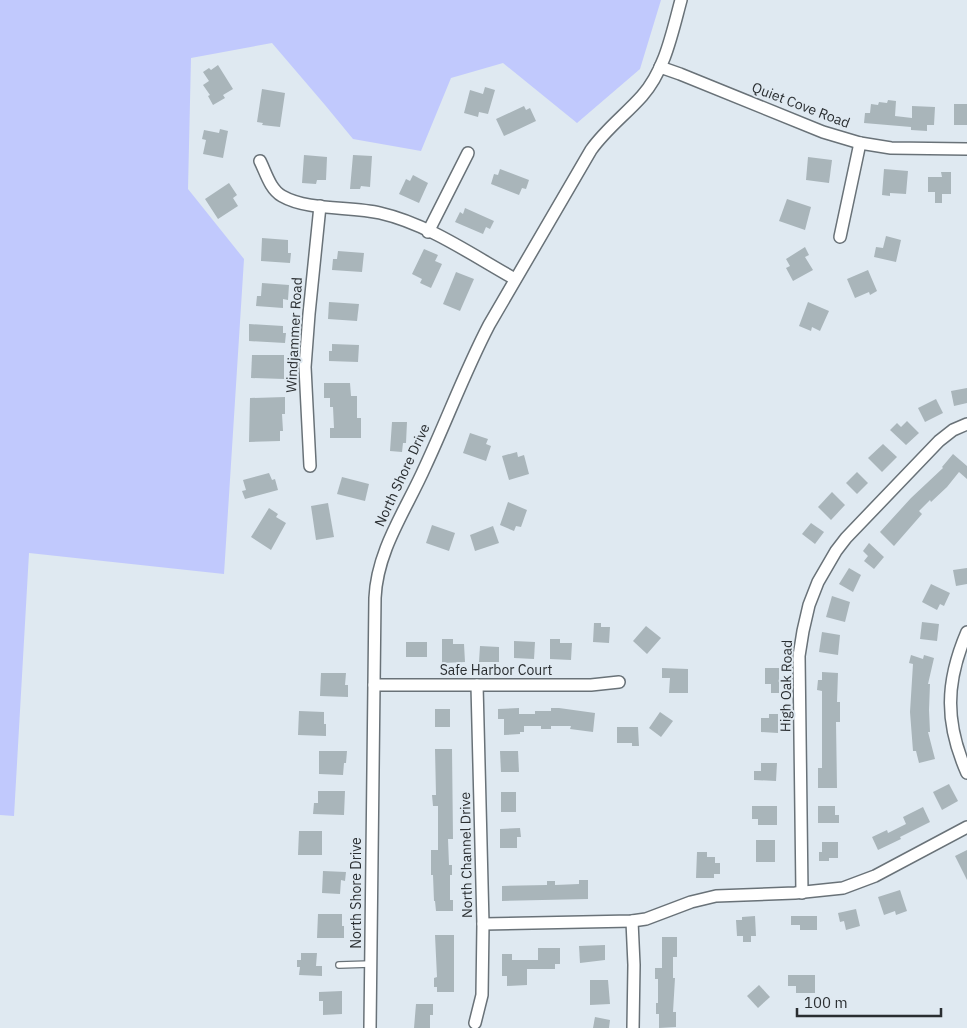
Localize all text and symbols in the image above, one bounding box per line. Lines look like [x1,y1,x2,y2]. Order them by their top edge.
street label: Quiet Cove Road [749,78,853,132]
street label: Windjammer Road [282,277,306,393]
street label: North Shore Drive [370,420,434,529]
street label: High Oak Road [776,640,796,732]
street label: Safe Harbor Court [440,661,552,679]
street label: North Channel Drive [456,791,476,918]
street label: North Shore Drive [347,837,365,949]
scale bar [797,986,941,1018]
text: 100 m [804,993,848,1012]

